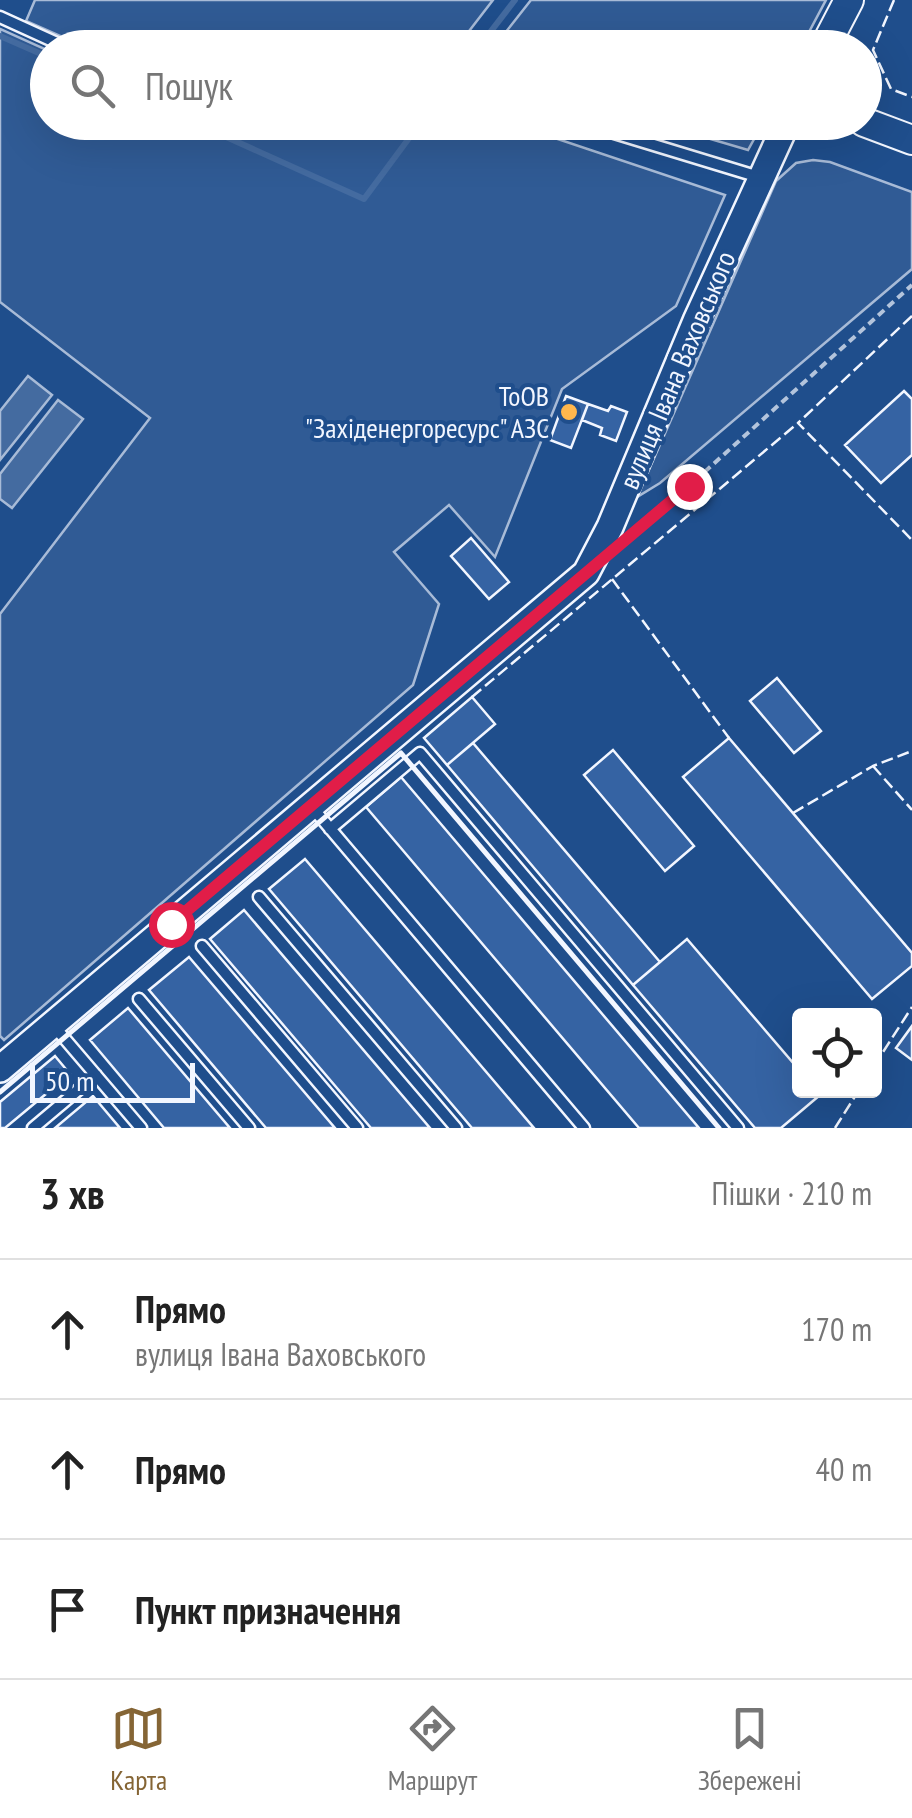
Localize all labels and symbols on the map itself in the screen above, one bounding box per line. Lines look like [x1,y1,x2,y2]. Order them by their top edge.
street label: вулиця Івана Ваховського [610,245,743,494]
place label: ТоОВ "Західенергоресурс" АЗС [305,377,549,446]
marker: ТоОВ "Західенергоресурс" АЗС [558,401,580,423]
route end [667,464,713,510]
route start [149,902,195,948]
scale bar [30,1058,195,1102]

